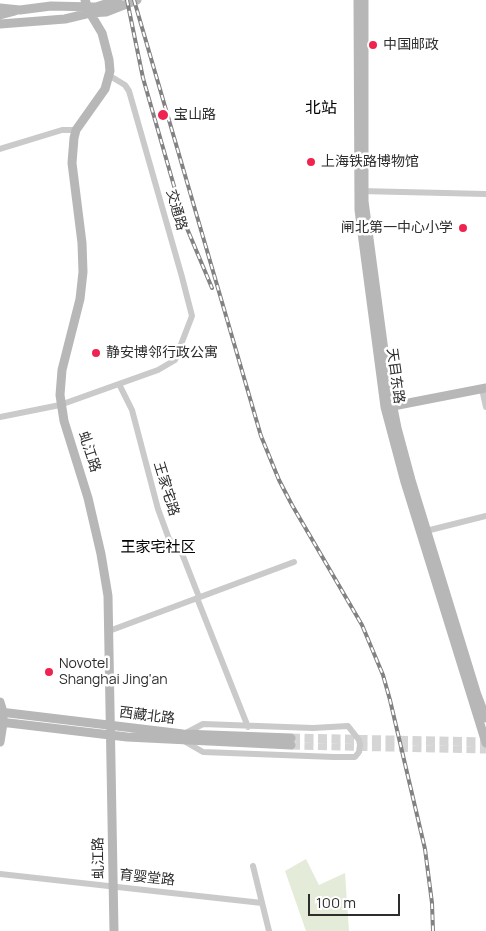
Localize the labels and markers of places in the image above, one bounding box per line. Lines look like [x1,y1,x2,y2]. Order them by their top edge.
place label: 中国邮政 [383,37,439,53]
marker: 中国邮政 [367,39,379,51]
place label: 宝山路 [174,107,216,123]
marker: 宝山路 [156,108,170,122]
place label: 上海铁路博物馆 [321,154,419,170]
marker: 上海铁路博物馆 [305,156,317,168]
place label: 闸北第一中心小学 [341,220,453,236]
marker: 闸北第一中心小学 [457,222,469,234]
place label: 静安博邻行政公寓 [106,345,218,361]
marker: 静安博邻行政公寓 [90,347,102,359]
place label: Novotel Shanghai Jing'an [59,656,168,689]
marker: Novotel Shanghai Jing'an [43,666,55,678]

